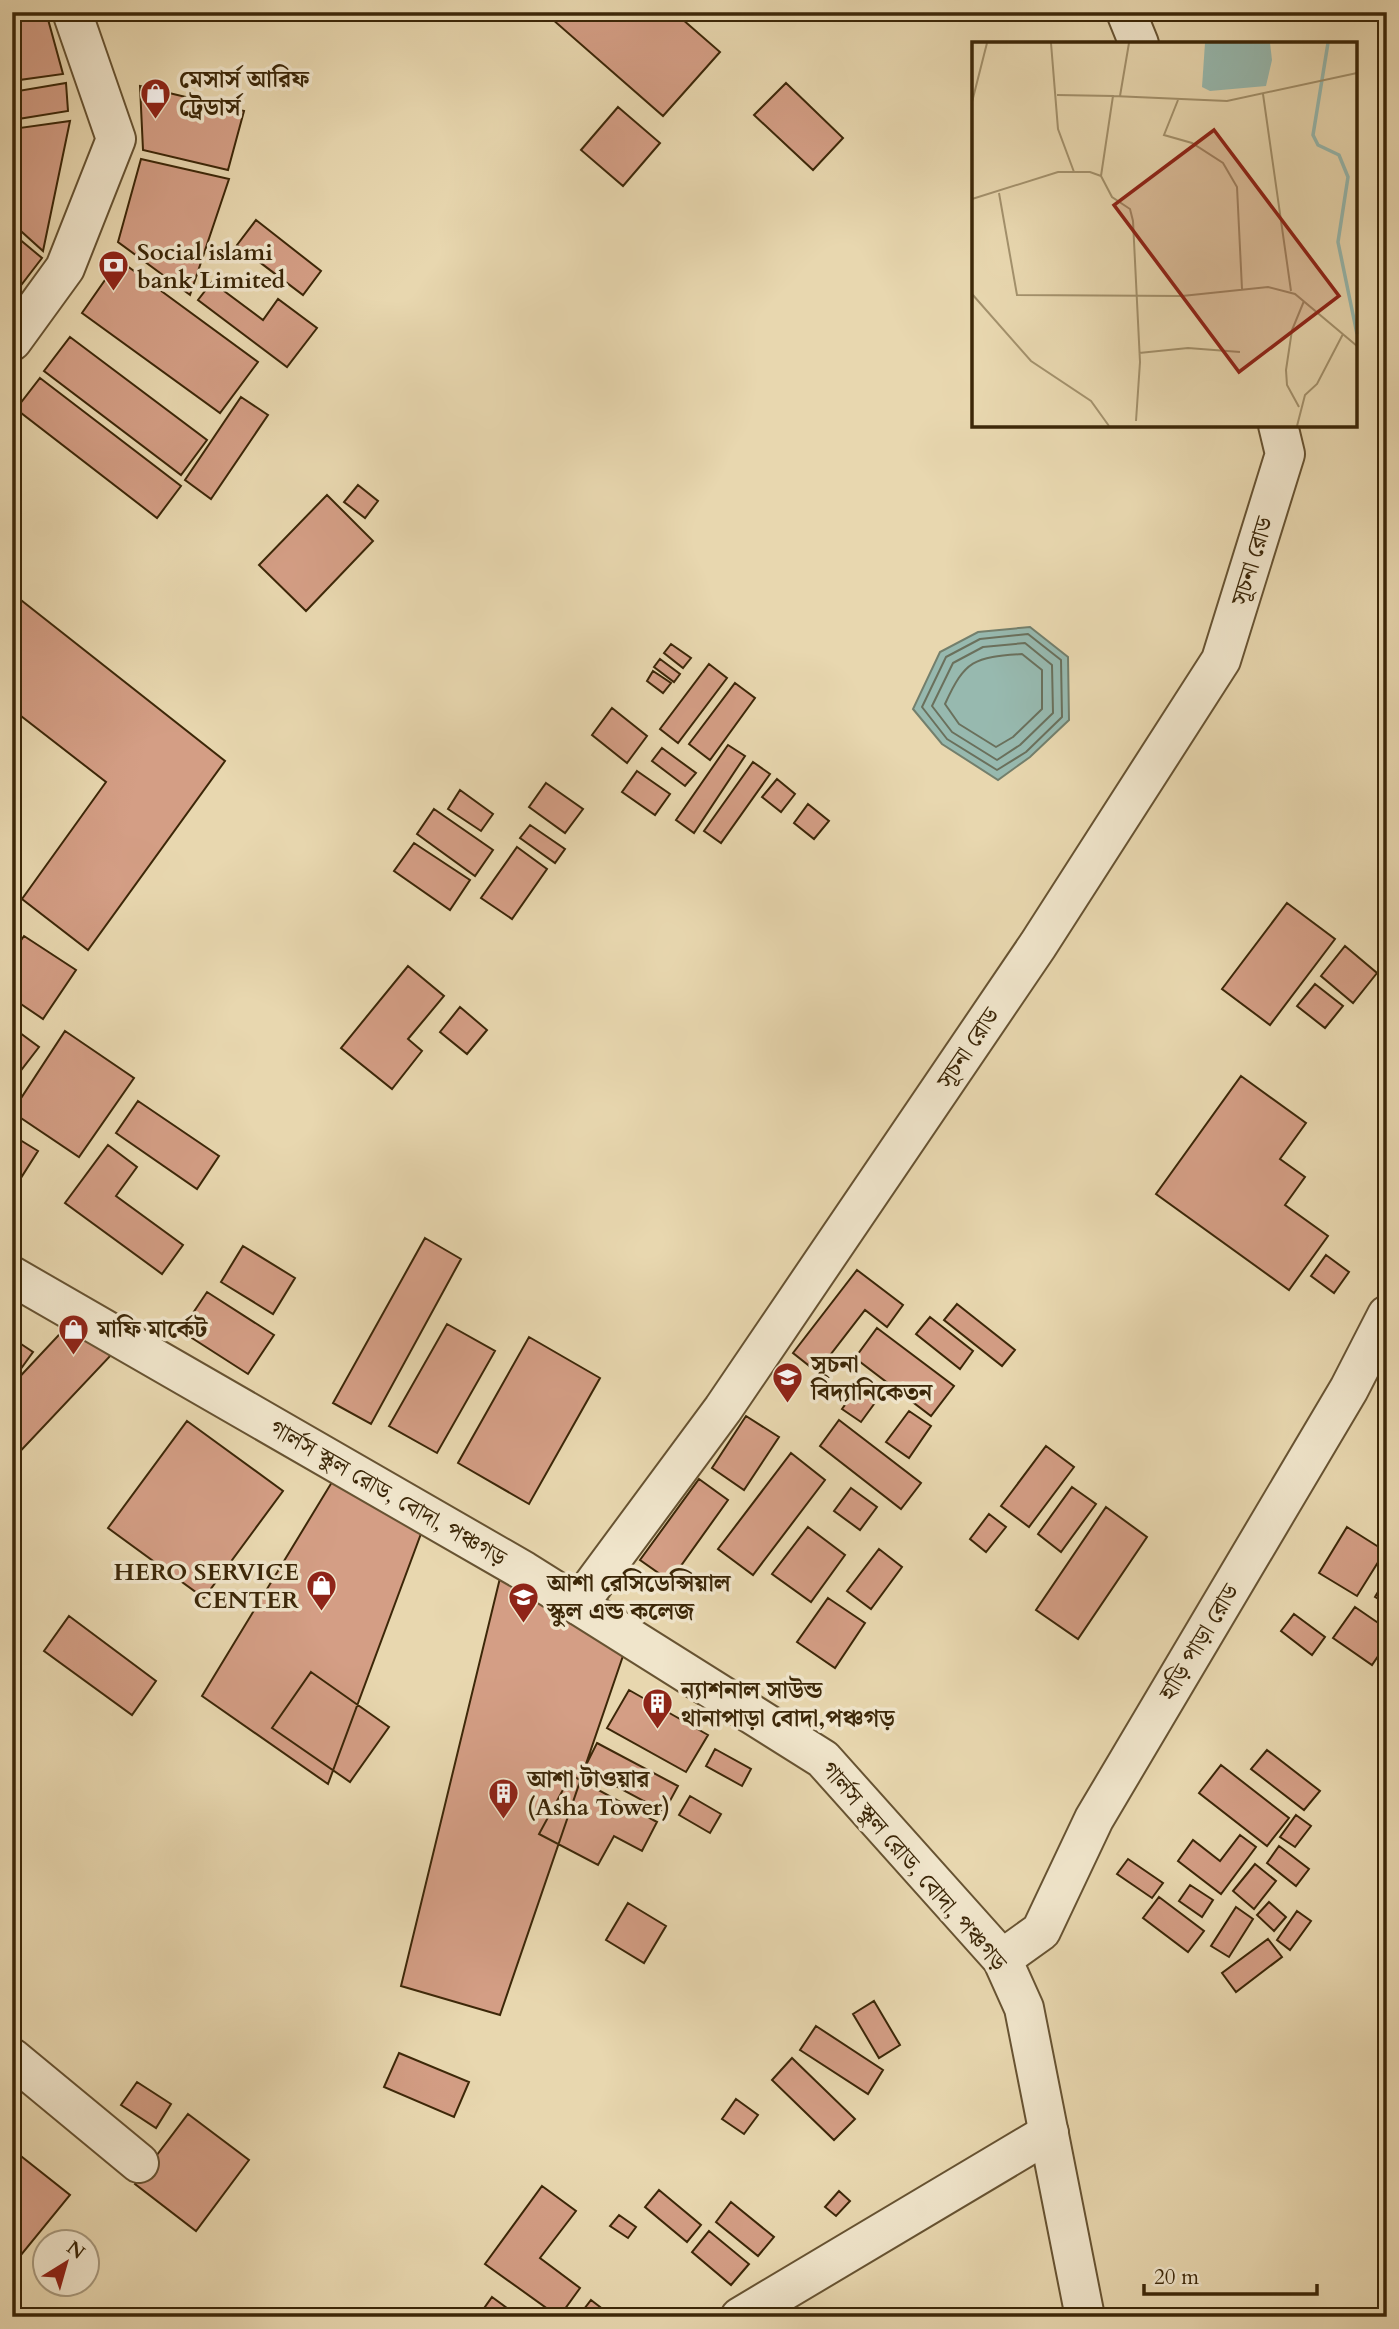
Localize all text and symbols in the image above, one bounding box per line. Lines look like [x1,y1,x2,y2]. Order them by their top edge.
inset map [972,42,1357,427]
place label: মেসার্স আরিফ ট্রেডার্স [179,63,310,124]
shop icon: মেসার্স আরিফ ট্রেডার্স [139,76,173,120]
place label: Social islami bank Limited [137,236,285,297]
bank icon: Social islami bank Limited [97,249,131,293]
street label: সূচনা রোড [1223,512,1282,610]
street label: সূচনা রোড [929,1000,1008,1096]
shop icon: মাফি মার্কেট [57,1312,91,1356]
place label: মাফি মার্কেট [96,1313,208,1346]
place label: সূচনা বিদ্যানিকেতন [810,1348,934,1409]
school or university icon: সূচনা বিদ্যানিকেতন [771,1361,805,1405]
street label: গার্লস স্কুল রোড, বোদা, পঞ্চগড় [263,1412,513,1575]
place label: HERO SERVICE CENTER [113,1556,299,1617]
place label: আশা রেসিডেন্সিয়াল স্কুল এন্ড কলেজ [546,1567,732,1628]
shop icon: HERO SERVICE CENTER [305,1569,339,1613]
street label: হাড়ি পাড়া রোড [1151,1577,1248,1707]
school or university icon: আশা রেসিডেন্সিয়াল স্কুল এন্ড কলেজ [507,1580,541,1624]
place label: ন্যাশনাল সাউন্ড থানাপাড়া বোদা,পঞ্চগড় [680,1674,896,1735]
building icon: ন্যাশনাল সাউন্ড থানাপাড়া বোদা,পঞ্চগড় [641,1687,675,1731]
street label: গার্লস স্কুল রোড, বোদা, পঞ্চগড় [813,1754,1015,1979]
place label: আশা টাওয়ার (Asha Tower) [526,1763,670,1824]
building icon: আশা টাওয়ার (Asha Tower) [487,1776,521,1820]
north arrow [32,2228,102,2298]
text: N [61,2235,90,2266]
scale bar [1144,2252,1317,2296]
text: 20 m [1154,2263,1199,2292]

